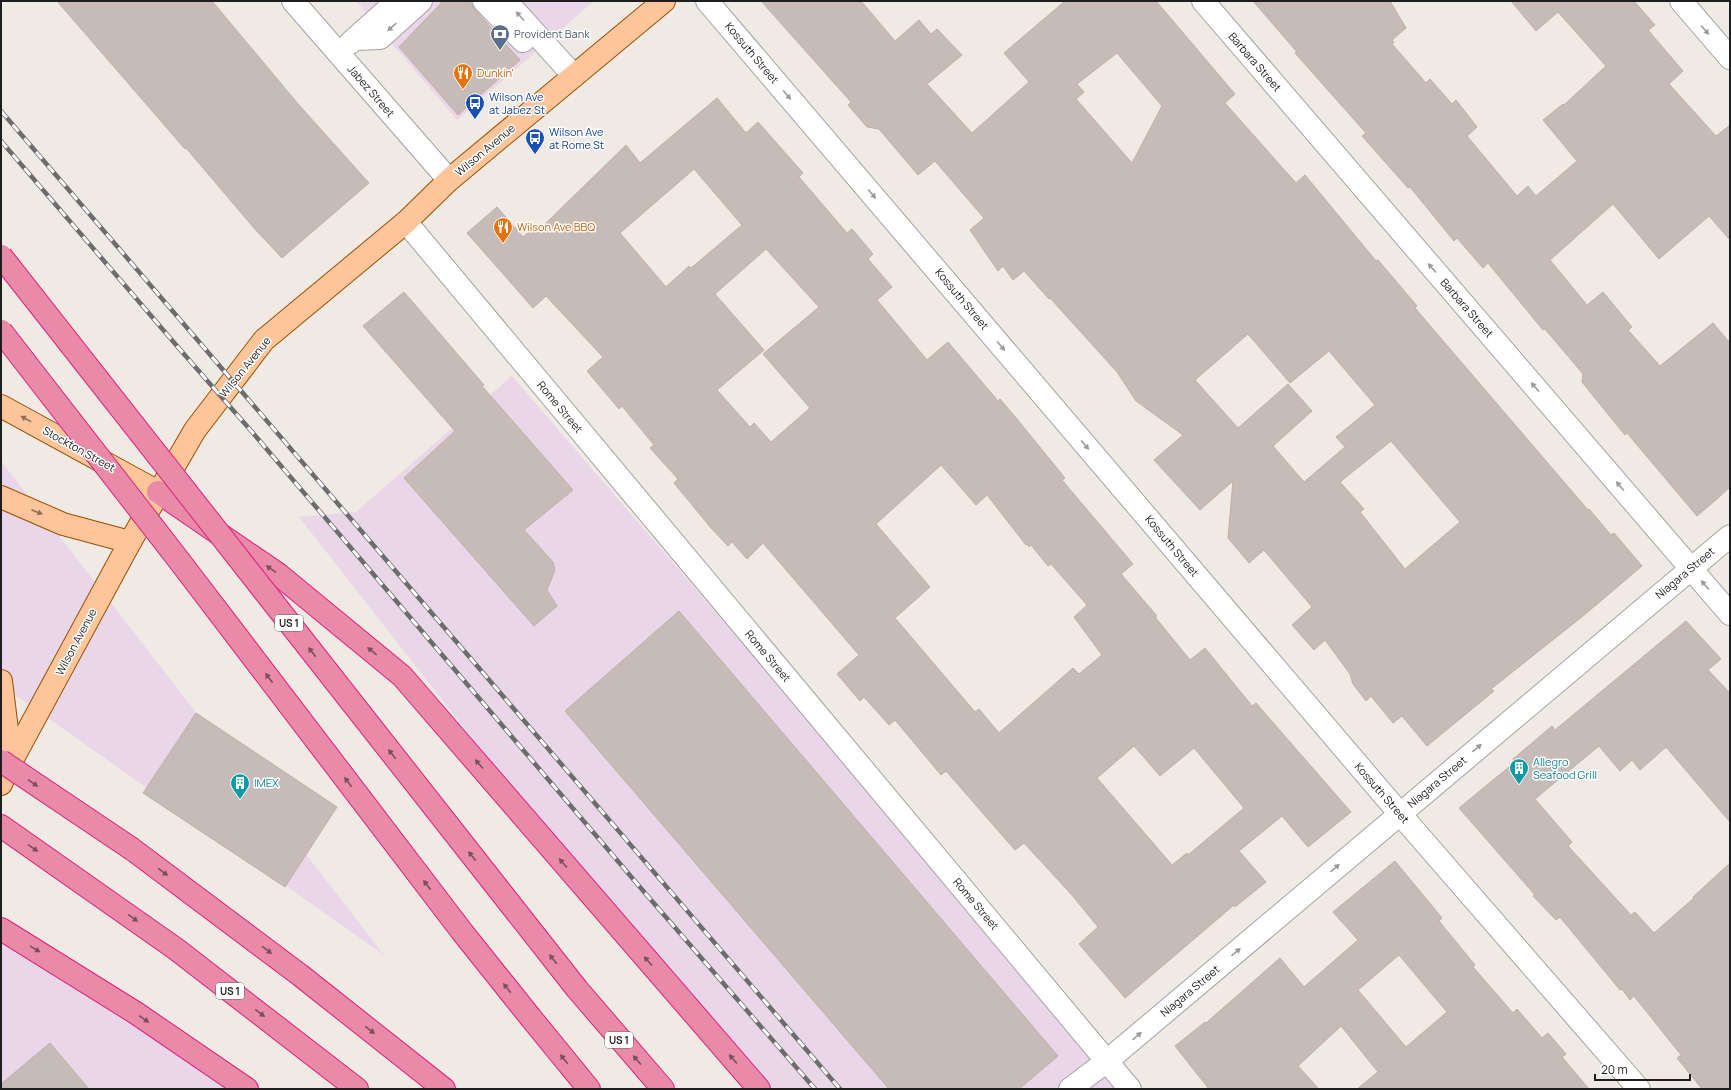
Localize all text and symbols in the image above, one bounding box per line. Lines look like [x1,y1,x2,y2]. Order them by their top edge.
one-way arrow [515,11,524,21]
street label: Kossuth Street [722,19,783,87]
one-way arrow [387,22,397,32]
bank icon: Provident Bank [489,23,511,51]
one-way arrow [1701,24,1710,35]
place label: Provident Bank [514,26,590,41]
street label: Barbara Street [1226,29,1285,94]
street label: Jabez Street [345,61,398,120]
restaurant icon: Dunkin' [452,62,474,90]
place label: Dunkin' [477,65,514,80]
place label: Wilson Ave at Jabez St [489,89,545,117]
one-way arrow [783,89,792,100]
bus stop icon: Wilson Ave at Jabez St [464,92,486,120]
street label: Wilson Avenue [452,120,518,179]
place label: Wilson Ave at Rome St [549,124,604,152]
bus stop icon: Wilson Ave at Rome St [524,127,546,155]
one-way arrow [867,188,876,199]
restaurant icon: Wilson Ave BBQ [492,216,514,244]
place label: Wilson Ave BBQ [517,219,595,234]
one-way arrow [1428,262,1437,273]
street label: Kossuth Street [932,265,993,333]
street label: Barbara Street [1438,275,1497,340]
street label: Wilson Avenue [216,333,274,400]
one-way arrow [997,341,1006,351]
street label: Rome Street [534,377,587,436]
one-way arrow [1531,382,1540,393]
one-way arrow [20,416,31,423]
street label: Stockton Street [40,422,118,475]
one-way arrow [1081,439,1090,450]
one-way arrow [1615,481,1625,491]
one-way arrow [31,509,42,515]
street label: Kossuth Street [1142,512,1203,580]
street label: Niagara Street [1652,543,1718,602]
one-way arrow [266,565,276,573]
one-way arrow [1700,579,1709,590]
street label: Wilson Avenue [52,605,100,678]
road number: US 1 [275,615,303,631]
street label: Rome Street [742,626,795,685]
one-way arrow [307,646,316,657]
one-way arrow [367,646,377,655]
one-way arrow [265,673,274,684]
one-way arrow [1472,744,1483,753]
one-way arrow [388,749,396,760]
street label: Niagara Street [1404,752,1470,811]
place label: Allegro Seafood Grill [1533,754,1597,782]
building icon: Allegro Seafood Grill [1508,757,1530,785]
one-way arrow [474,759,483,770]
street label: Kossuth Street [1352,759,1413,826]
building icon: IMEX [229,772,251,800]
place label: IMEX [254,775,279,790]
one-way arrow [344,776,352,787]
one-way arrow [28,779,39,787]
one-way arrow [28,844,38,852]
one-way arrow [468,851,477,862]
one-way arrow [559,857,568,868]
one-way arrow [1330,864,1341,873]
one-way arrow [158,868,169,876]
street label: Rome Street [950,874,1003,933]
one-way arrow [423,880,431,891]
one-way arrow [128,914,139,922]
one-way arrow [29,945,40,952]
one-way arrow [262,946,273,954]
one-way arrow [1230,948,1241,957]
one-way arrow [548,953,557,964]
one-way arrow [644,956,653,966]
street label: Niagara Street [1157,961,1223,1020]
one-way arrow [502,982,511,993]
road number: US 1 [216,983,244,999]
one-way arrow [254,1009,265,1017]
one-way arrow [139,1015,149,1023]
one-way arrow [364,1026,375,1034]
road number: US 1 [605,1032,633,1048]
one-way arrow [1131,1032,1142,1041]
one-way arrow [560,1054,568,1065]
one-way arrow [729,1054,738,1065]
one-way arrow [633,1055,642,1064]
scale bar [1595,1056,1690,1082]
text: 20 m [1601,1061,1628,1078]

